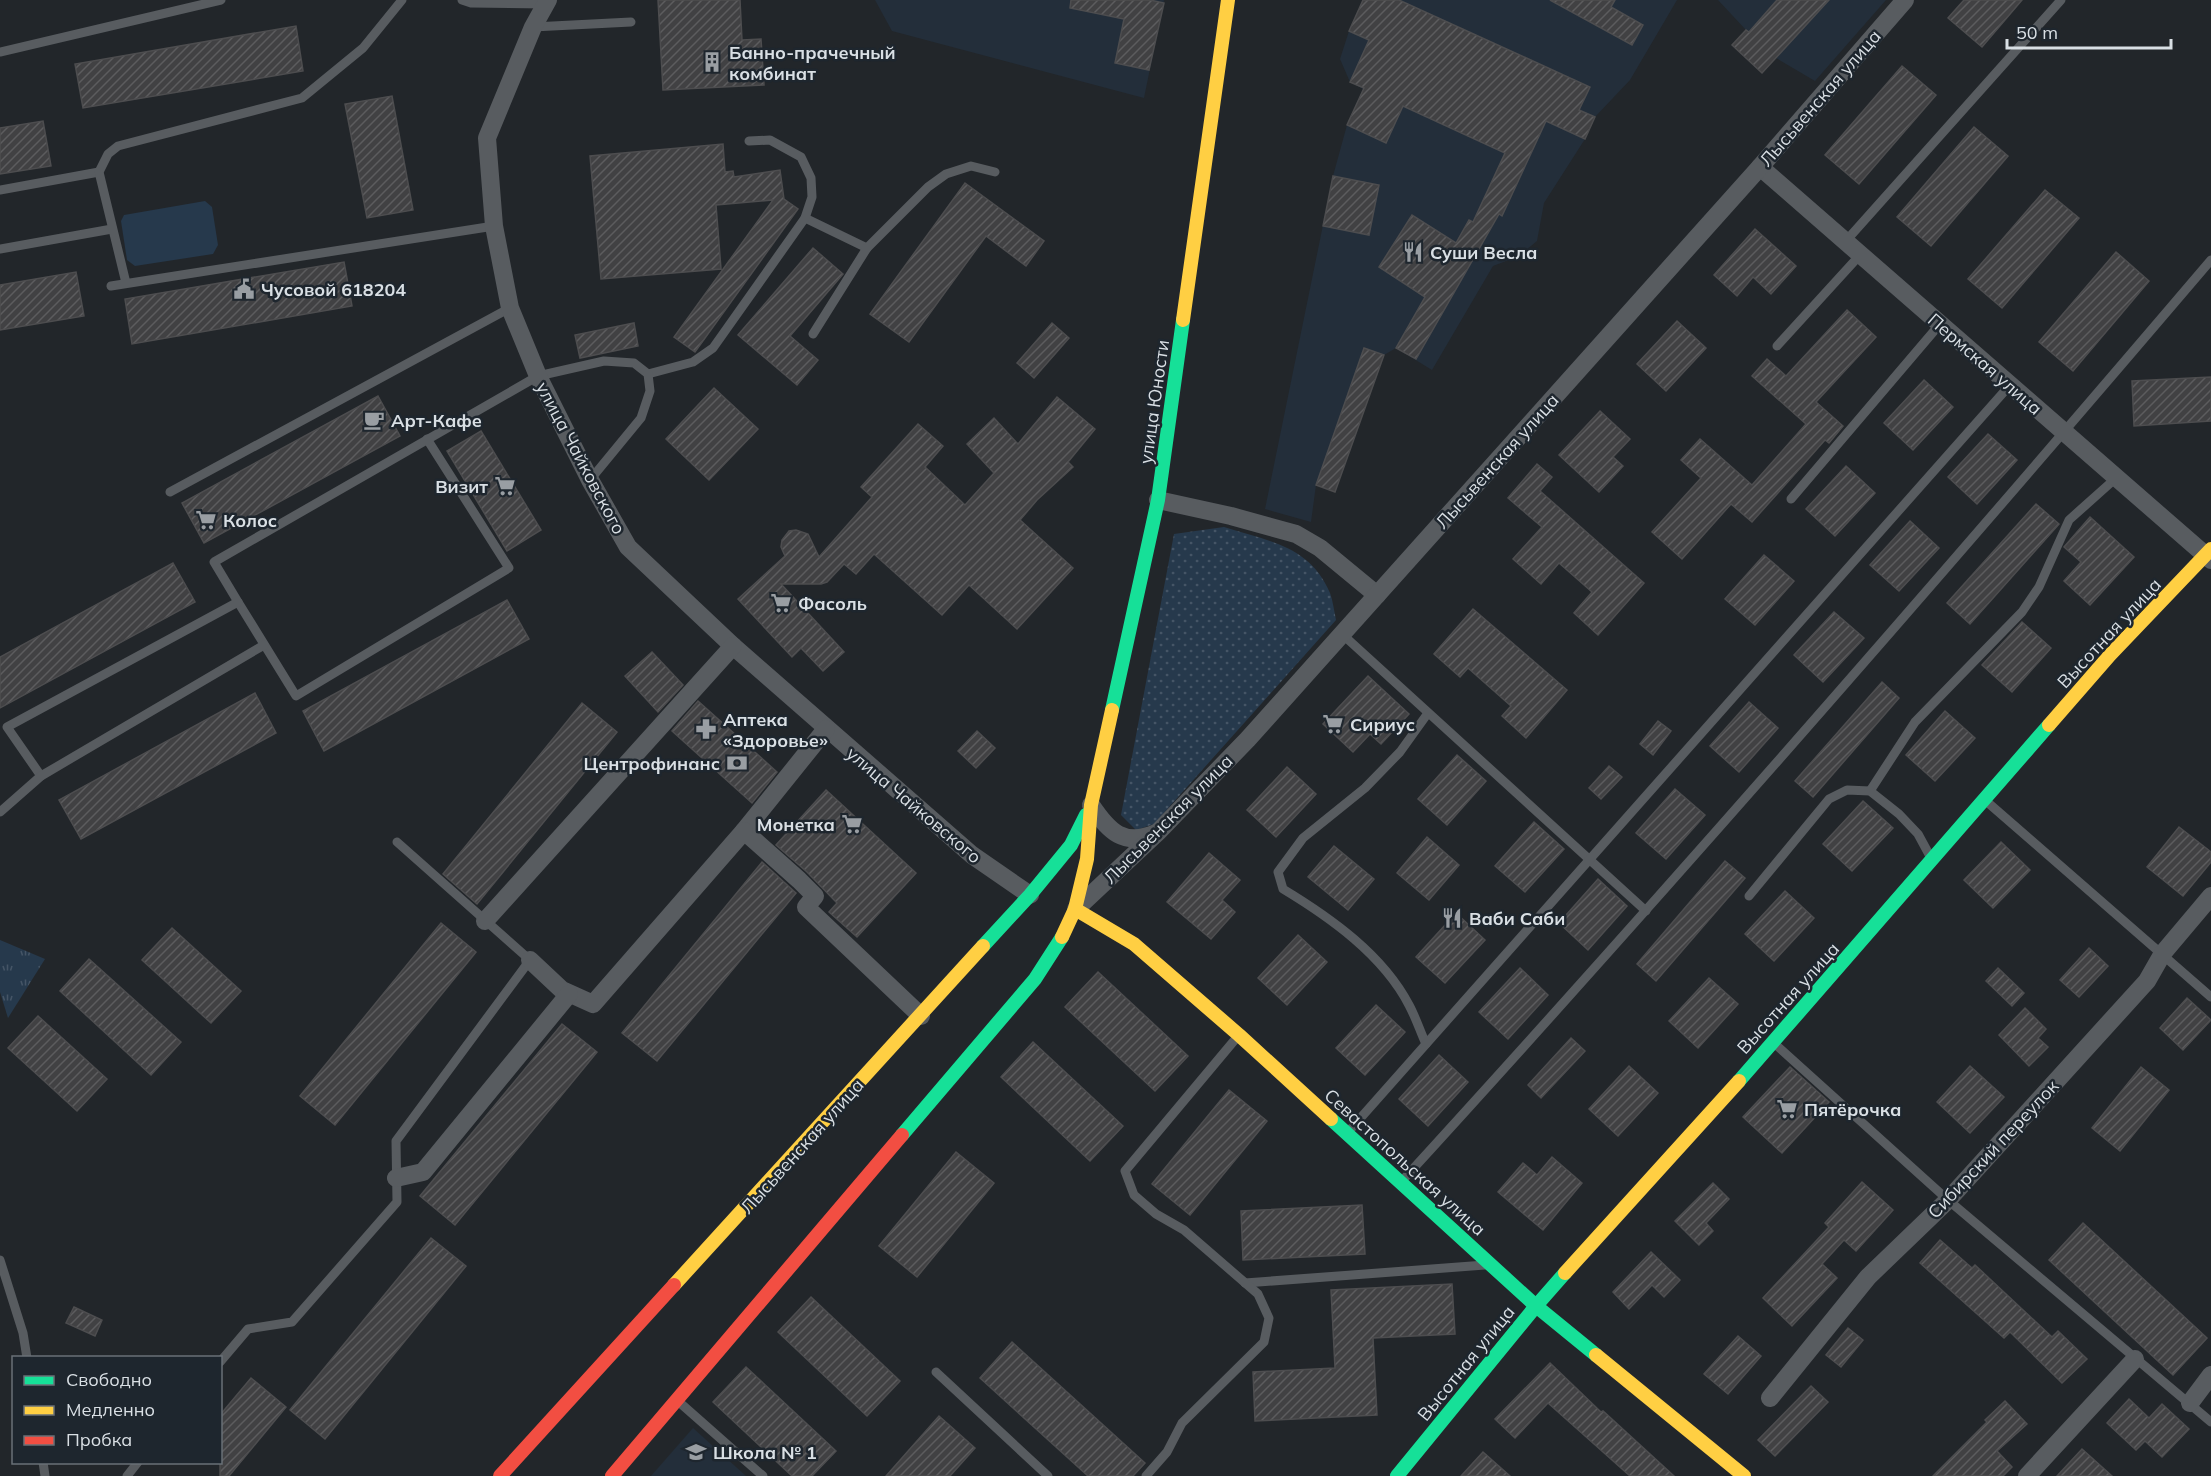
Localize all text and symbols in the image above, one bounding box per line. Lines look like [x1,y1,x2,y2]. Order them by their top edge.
scale bar [2007,12,2170,50]
text: 50 m [2016,21,2058,44]
street label: Лысьвенская улица [1754,25,1886,171]
place label: Банно-прачечный комбинат [729,41,896,85]
building icon: Банно-прачечный комбинат [700,50,724,74]
restaurant icon: Суши Весла [1401,240,1425,264]
place label: Суши Весла [1430,241,1538,264]
public building icon: Чусовой 618204 [232,277,256,301]
place label: Чусовой 618204 [261,278,406,301]
street label: Пермская улица [1923,308,2047,420]
street label: улица Юности [1134,338,1174,466]
street label: улица Чайковского [531,378,631,538]
street label: Лысьвенская улица [1430,389,1564,533]
cafe icon: Арт-Кафе [362,408,386,432]
place label: Арт-Кафе [391,409,482,432]
supermarket icon: Визит [493,474,517,498]
place label: Визит [435,475,488,498]
supermarket icon: Колос [194,508,218,532]
place label: Колос [223,509,277,532]
street label: Высотная улица [2052,573,2166,693]
supermarket icon: Фасоль [769,591,793,615]
place label: Фасоль [798,592,867,615]
place label: Аптека «Здоровье» [723,708,828,752]
supermarket icon: Сириус [1321,712,1345,736]
place label: Сириус [1350,713,1415,736]
pharmacy icon: Аптека «Здоровье» [694,717,718,741]
street label: улица Чайковского [842,742,986,868]
street label: Лысьвенская улица [1098,749,1238,889]
bank icon: Центрофинанс [725,751,749,775]
place label: Центрофинанс [583,752,720,775]
supermarket icon: Монетка [840,812,864,836]
place label: Монетка [757,813,835,836]
restaurant icon: Ваби Саби [1440,906,1464,930]
place label: Ваби Саби [1469,907,1565,930]
street label: Высотная улица [1732,937,1844,1059]
street label: Лысьвенская улица [735,1074,869,1218]
street label: Сибирский переулок [1923,1075,2064,1223]
street label: Севастопольская улица [1320,1084,1490,1240]
supermarket icon: Пятёрочка [1775,1097,1799,1121]
place label: Пятёрочка [1804,1098,1901,1121]
street label: Высотная улица [1412,1301,1520,1425]
legend [12,1356,222,1464]
text: Свободно [66,1368,152,1391]
text: Медленно [66,1398,155,1421]
text: Пробка [66,1428,132,1451]
school or university icon: Школа № 1 [684,1440,708,1464]
place label: Школа № 1 [713,1441,817,1464]

